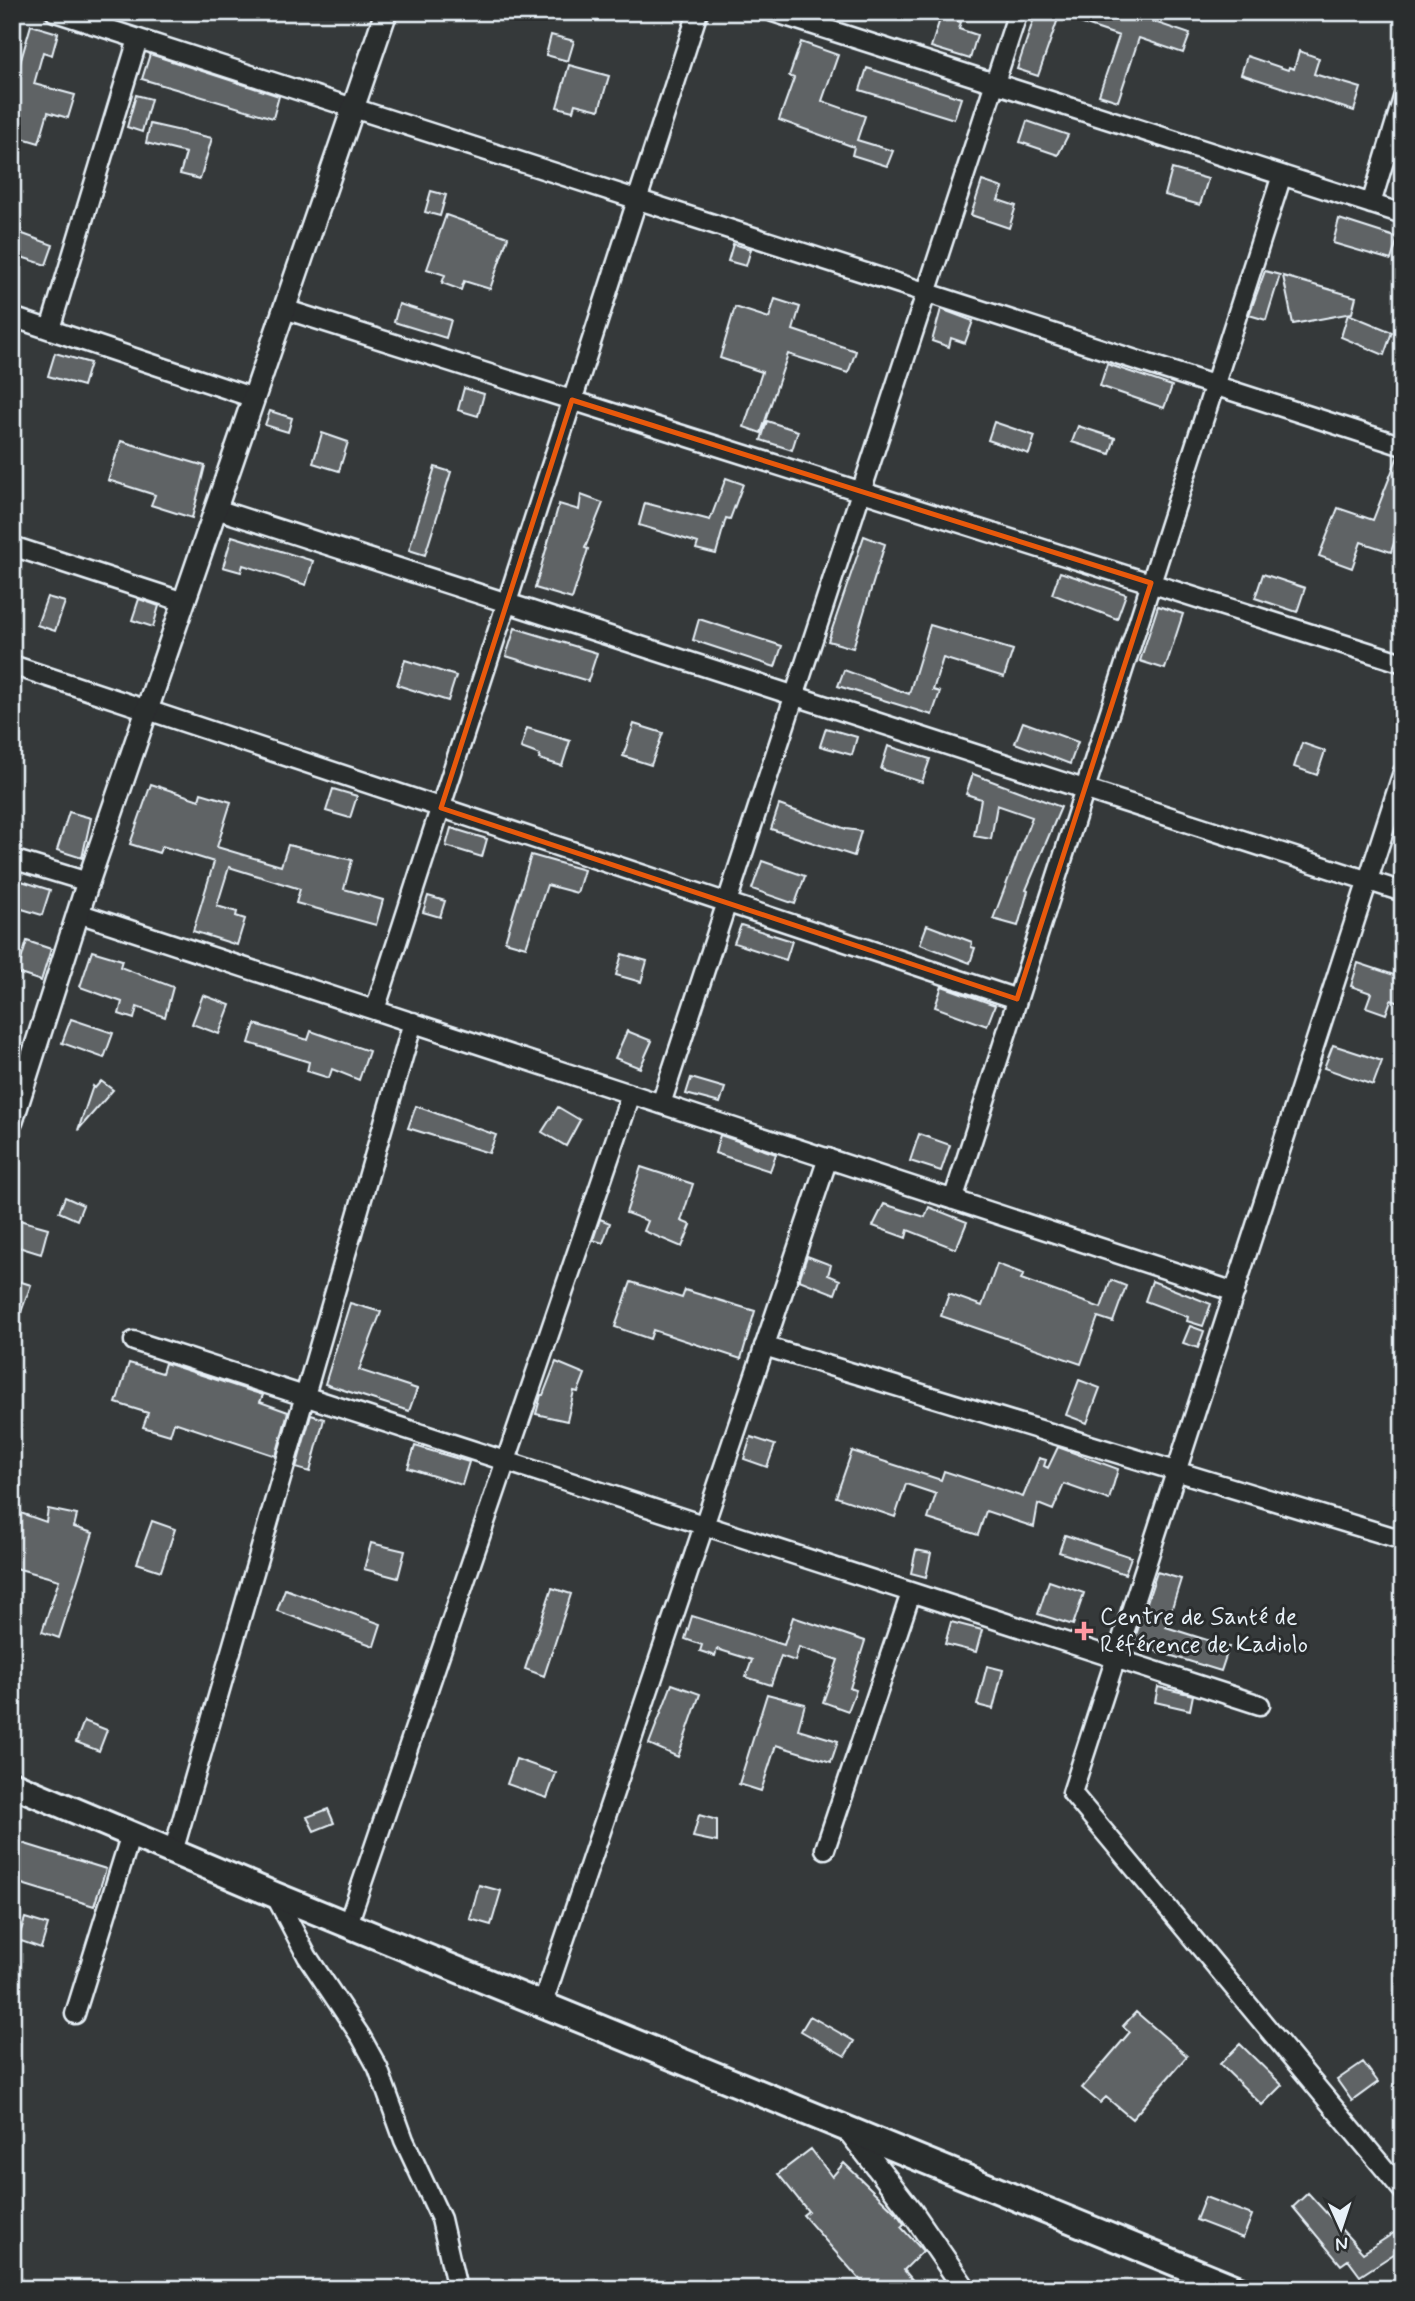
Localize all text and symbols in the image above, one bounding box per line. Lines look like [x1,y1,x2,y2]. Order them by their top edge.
place label: Centre de Santé de Référence de Kadiolo [1100,1602,1308,1661]
marker: Centre de Santé de Référence de Kadiolo [1074,1621,1094,1641]
north arrow [1306,2192,1376,2262]
text: N [1335,2231,1349,2256]

